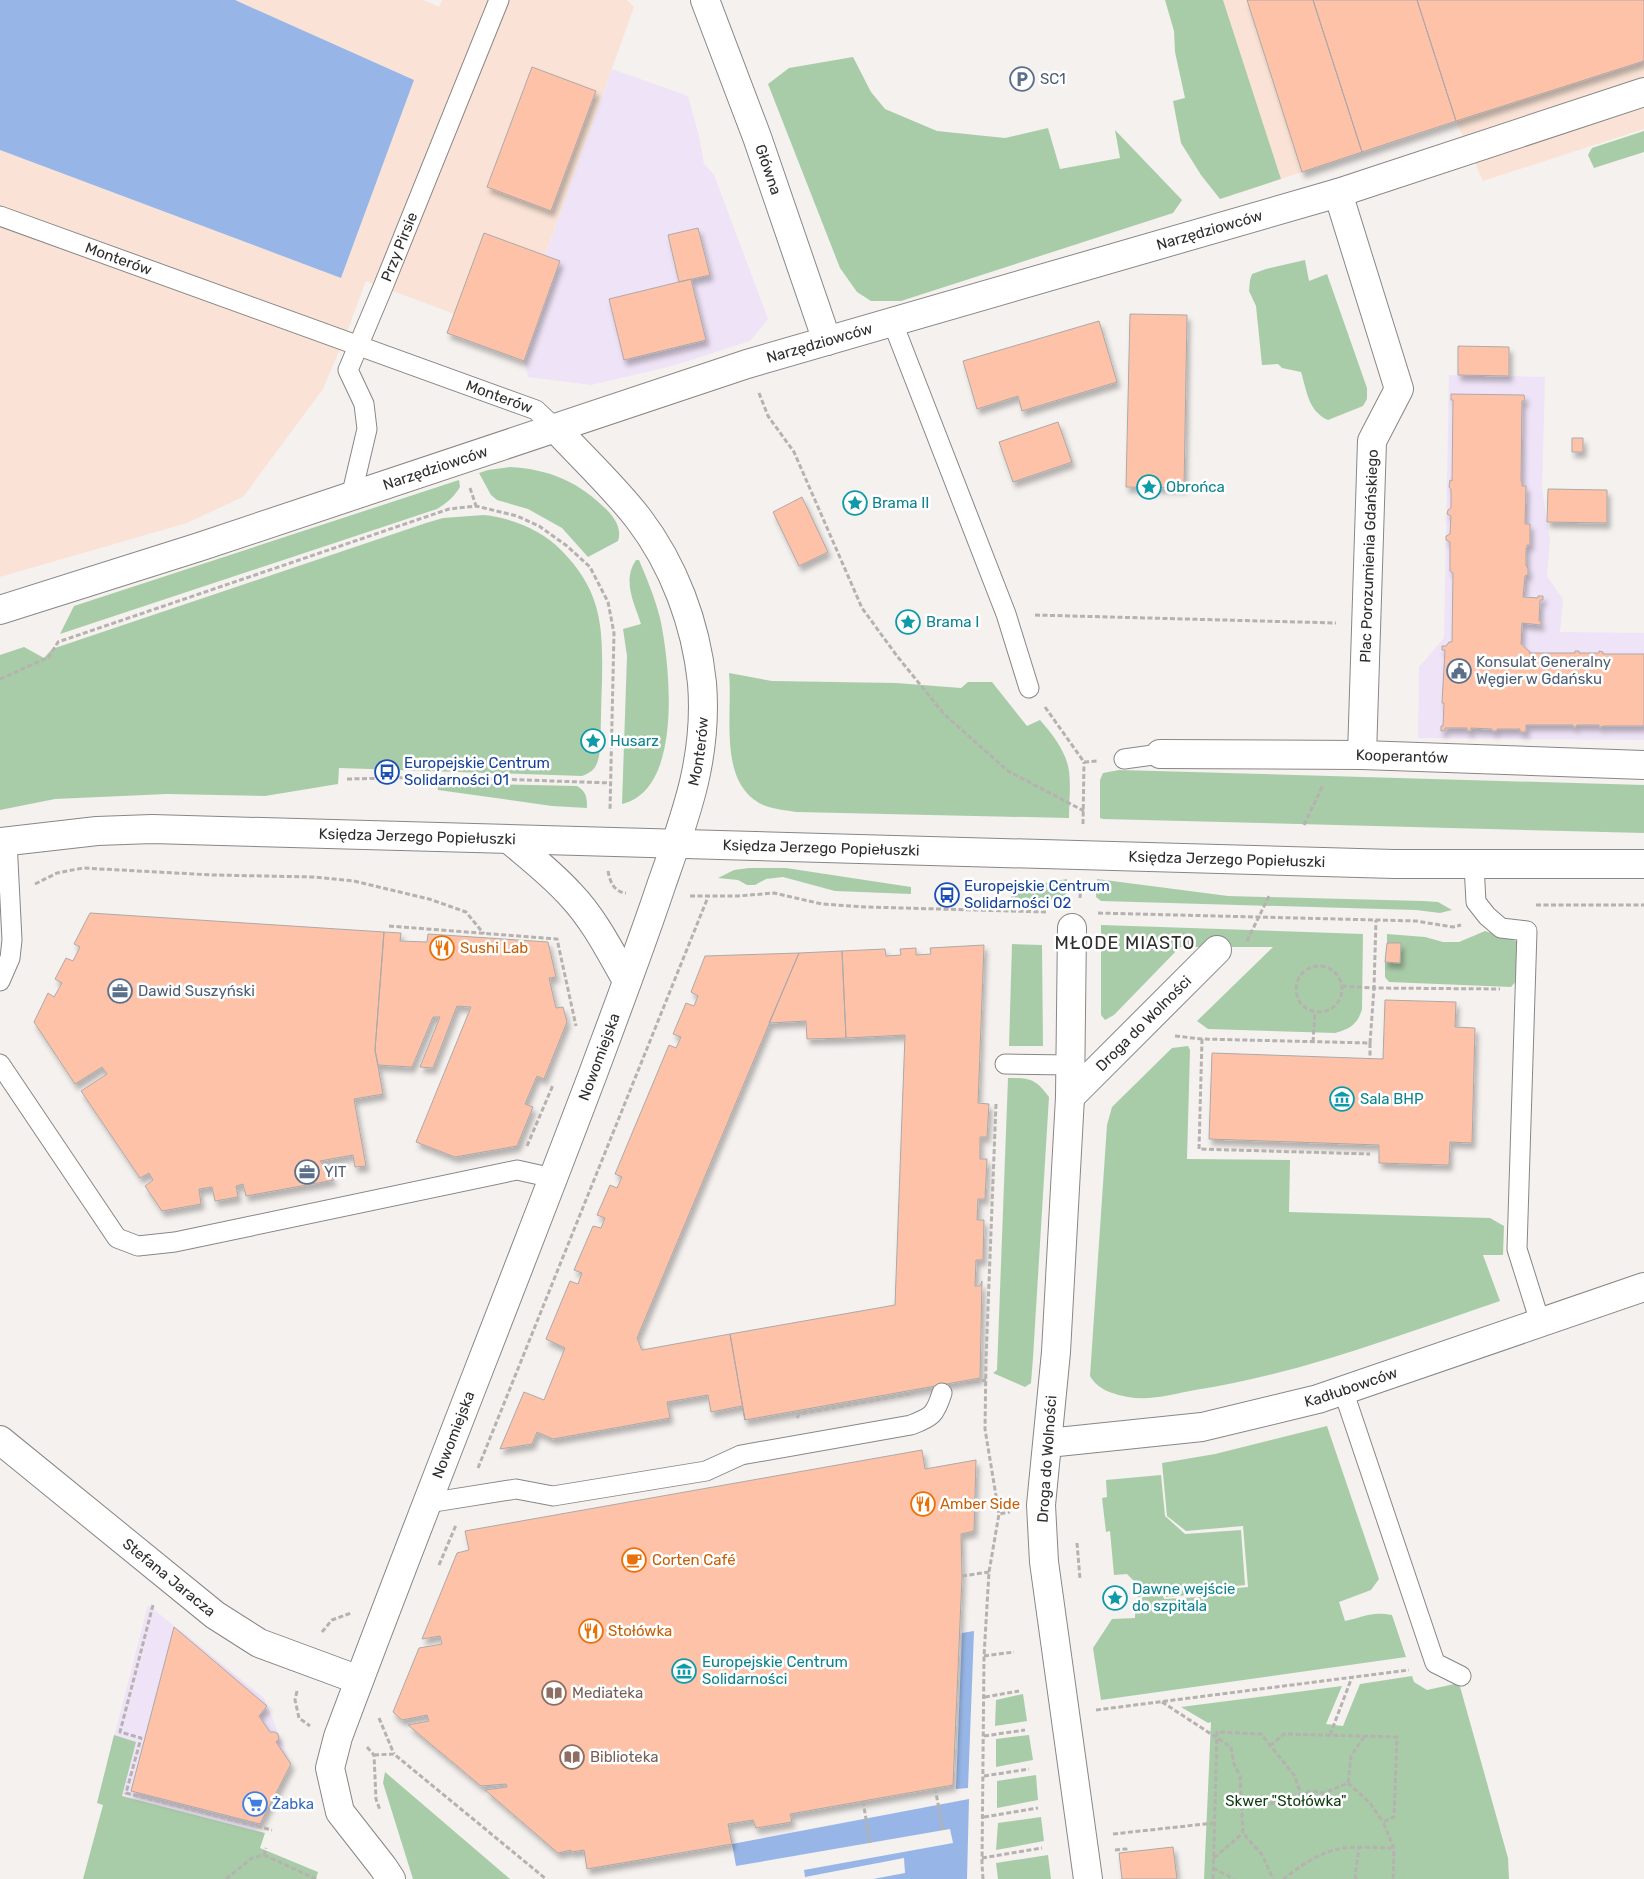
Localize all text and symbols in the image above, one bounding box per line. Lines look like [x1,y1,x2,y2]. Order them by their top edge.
parking icon: SC1 [1009,66,1035,92]
place label: SC1 [1040,70,1066,88]
street label: Główna [751,142,785,197]
street label: Narzędziowców [1154,206,1265,254]
street label: Przy Pirsie [377,210,421,284]
street label: Monterów [83,239,154,279]
street label: Narzędziowców [764,319,875,367]
street label: Monterów [463,376,535,417]
street label: Narzędziowców [381,442,490,494]
street label: Plac Porozumienia Gdańskiego [1356,449,1382,663]
place icon: Obrońca [1136,474,1162,500]
place label: Obrońca [1166,478,1225,496]
place icon: Brama II [842,490,868,516]
place label: Brama II [872,494,929,512]
place icon: Brama I [895,609,921,635]
place label: Brama I [926,613,979,631]
place label: Konsulat Generalny Węgier w Gdańsku [1476,653,1611,688]
public building icon: Konsulat Generalny Węgier w Gdańsku [1446,658,1472,684]
street label: Monterów [684,716,712,788]
place icon: Husarz [580,728,606,754]
place label: Husarz [610,732,659,750]
street label: Kooperantów [1356,746,1448,767]
place label: Europejskie Centrum Solidarności 01 [404,754,550,789]
bus stop icon: Europejskie Centrum Solidarności 01 [374,759,400,785]
street label: Księdza Jerzego Popiełuszki [319,825,516,848]
street label: Księdza Jerzego Popiełuszki [722,836,920,860]
street label: Księdza Jerzego Popiełuszki [1128,848,1326,871]
place label: Europejskie Centrum Solidarności 02 [964,877,1110,912]
bus stop icon: Europejskie Centrum Solidarności 02 [934,882,960,908]
district label: MŁODE MIASTO [1055,932,1195,954]
restaurant icon: Sushi Lab [429,935,455,961]
place label: Sushi Lab [460,939,528,957]
street label: Droga do Wolności [1092,972,1195,1075]
office icon: Dawid Suszyński [107,978,133,1004]
place label: Dawid Suszyński [138,982,255,1000]
street label: Nowomiejska [575,1011,624,1103]
museum icon: Sala BHP [1329,1086,1355,1112]
place label: Sala BHP [1360,1090,1424,1108]
office icon: YIT [294,1159,320,1185]
place label: YIT [324,1163,347,1181]
street label: Kadłubowców [1303,1363,1400,1411]
street label: Nowomiejska [429,1389,479,1481]
street label: Droga do Wolności [1034,1395,1060,1523]
restaurant icon: Amber Side [910,1491,936,1517]
place label: Amber Side [940,1495,1020,1513]
street label: Stefana Jaracza [119,1535,219,1621]
cafe icon: Corten Café [621,1547,647,1573]
place label: Corten Café [652,1551,736,1569]
place label: Dawne wejście do szpitala [1132,1580,1235,1615]
place icon: Dawne wejście do szpitala [1102,1585,1128,1611]
restaurant icon: Stołówka [578,1618,604,1644]
place label: Stołówka [608,1622,672,1640]
place label: Europejskie Centrum Solidarności [702,1653,848,1688]
museum icon: Europejskie Centrum Solidarności [671,1658,697,1684]
library icon: Mediateka [541,1680,567,1706]
place label: Mediateka [572,1684,643,1702]
library icon: Biblioteka [559,1744,585,1770]
place label: Biblioteka [590,1748,659,1766]
supermarket icon: Żabka [242,1791,268,1817]
park label: Skwer "Stołówka" [1225,1792,1347,1810]
place label: Żabka [272,1795,314,1813]

